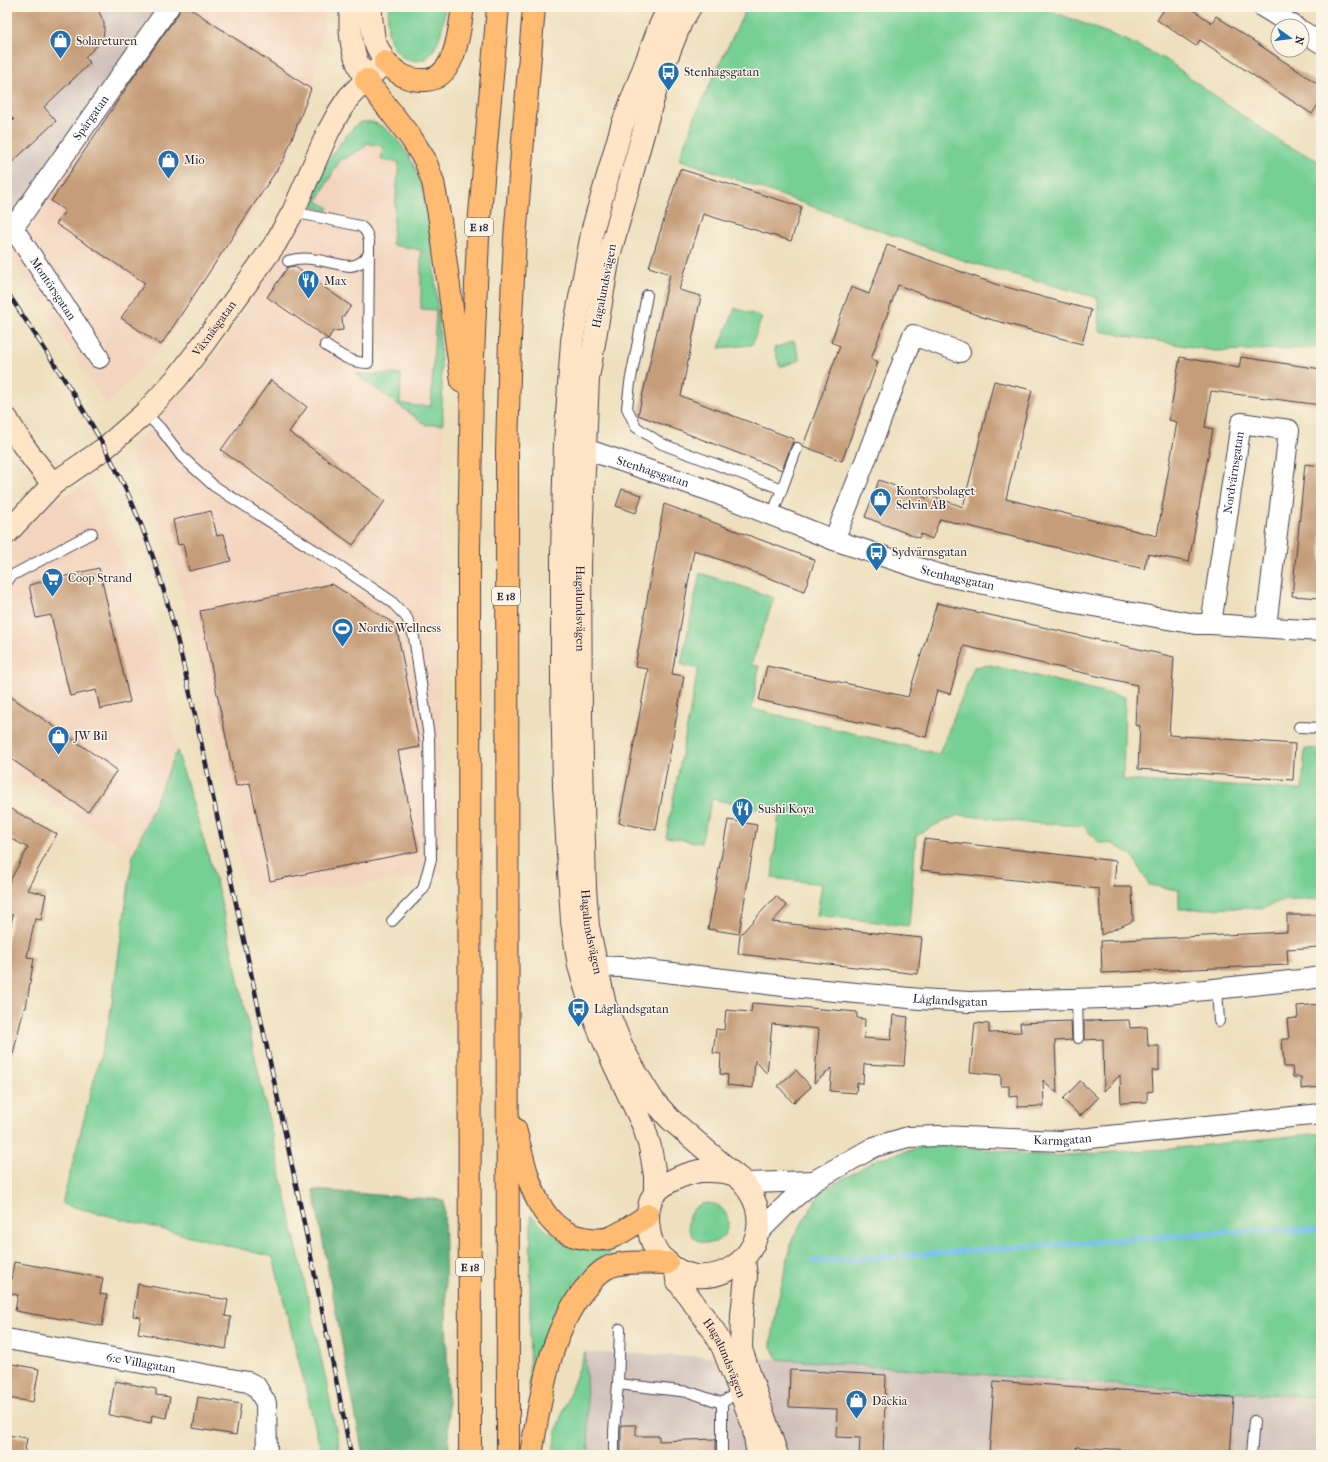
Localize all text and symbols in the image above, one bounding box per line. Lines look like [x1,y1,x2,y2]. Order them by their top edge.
north arrow [1270,18,1310,58]
shop icon: Solareturen [48,28,74,61]
place label: Solareturen [76,34,137,48]
text: N [1292,35,1307,47]
bus stop icon: Stenhagsgatan [655,59,681,92]
place label: Stenhagsgatan [684,65,759,79]
street label: Spårgatan [70,92,112,143]
shop icon: Mio [155,147,181,180]
place label: Mio [184,153,205,167]
road number: E 18 [465,218,493,236]
street label: Hagalundsvägen [589,243,619,329]
street label: Montörsgatan [27,255,79,323]
restaurant icon: Max [296,268,322,301]
place label: Max [324,274,348,288]
street label: Våxnäsgatan [189,298,239,360]
street label: Nordvärnsgatan [1221,431,1247,515]
street label: Stenhagsgatan [615,453,691,490]
place label: Kontorsbolaget Selvin AB [896,484,976,512]
shop icon: Kontorsbolaget Selvin AB [867,485,893,518]
bus stop icon: Sydvärnsgatan [863,539,889,572]
place label: Sydvärnsgatan [892,545,967,559]
street label: Stenhagsgatan [919,562,996,593]
supermarket icon: Coop Strand [40,565,66,598]
street label: Hagalundsvägen [573,566,588,651]
place label: Coop Strand [68,571,132,585]
road number: E 18 [492,587,520,605]
sports icon: Nordic Wellness [330,615,356,648]
place label: Nordic Wellness [358,621,441,635]
shop icon: JW Bil [46,723,72,756]
place label: JW Bil [73,729,108,743]
restaurant icon: Sushi Koya [730,796,756,829]
place label: Sushi Koya [758,802,815,816]
street label: Hagalundsvägen [578,889,605,976]
street label: Låglandsgatan [912,991,988,1009]
bus stop icon: Låglandsgatan [565,996,591,1029]
place label: Låglandsgatan [594,1002,669,1016]
street label: Karmgatan [1033,1131,1092,1148]
road number: E 18 [456,1258,484,1276]
street label: Hagalundsvägen [700,1316,749,1400]
street label: 6:e Villagatan [105,1350,177,1376]
shop icon: Däckia [844,1388,870,1421]
place label: Däckia [872,1394,908,1408]

